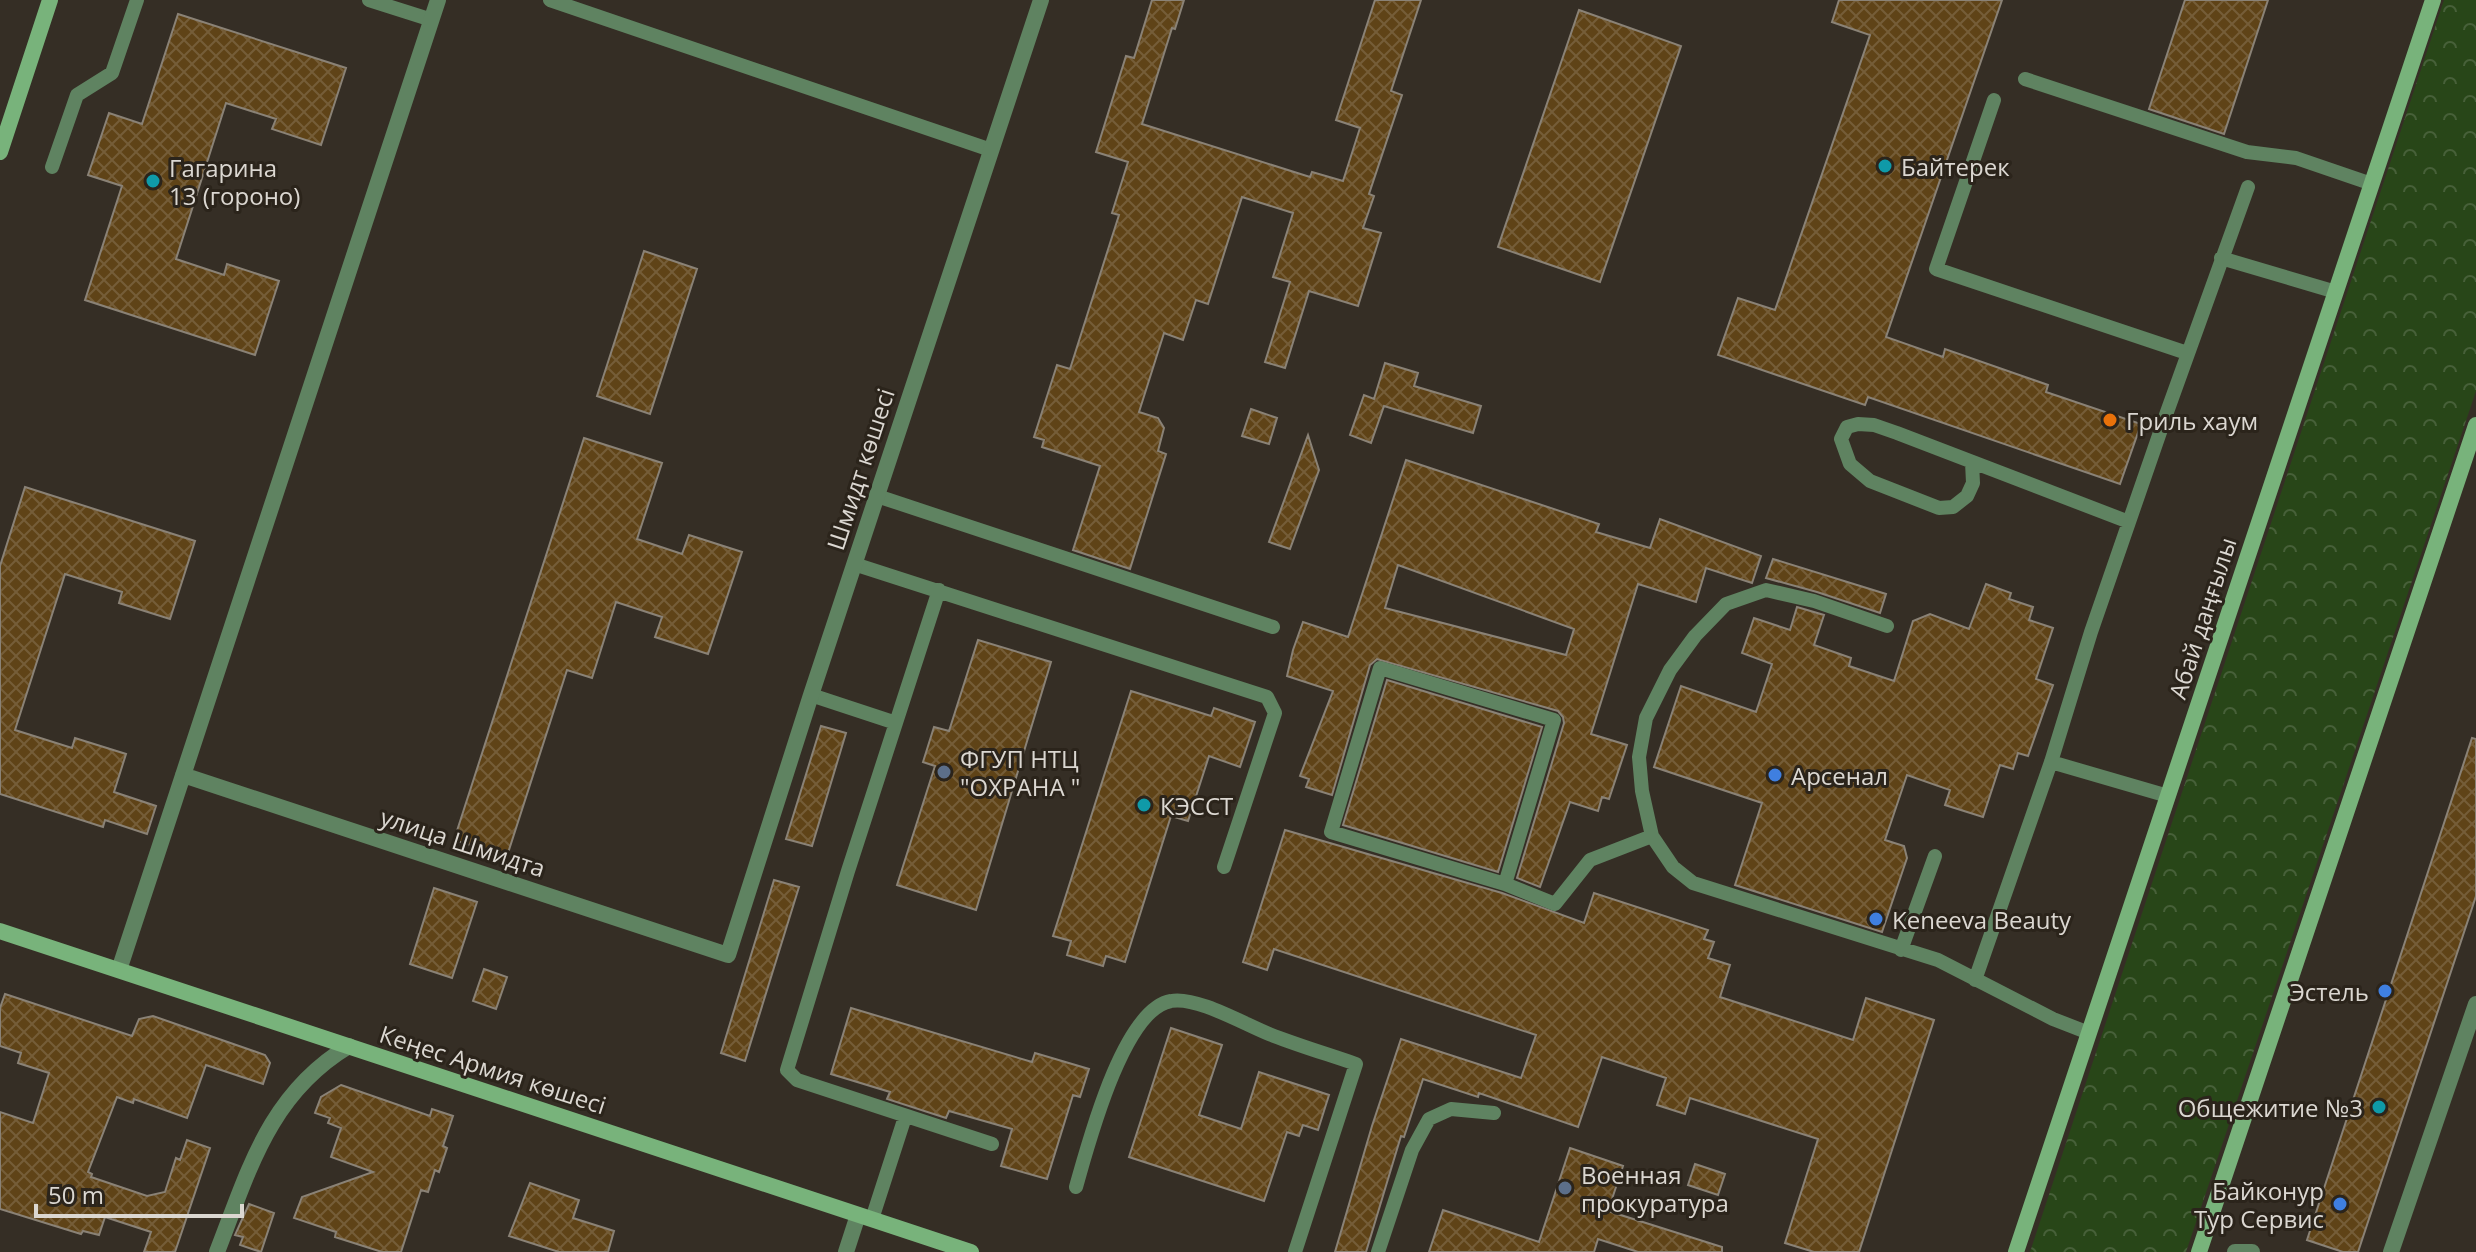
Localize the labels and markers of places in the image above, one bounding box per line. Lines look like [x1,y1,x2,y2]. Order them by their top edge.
place label: Байтерек [1901,150,2010,183]
place label: Гагарина 13 (гороно) [169,151,300,212]
marker: Байтерек [1876,157,1894,175]
marker: Гагарина 13 (гороно) [144,172,162,190]
place label: Гриль хаум [2126,404,2258,437]
marker: Гриль хаум [2101,411,2119,429]
place label: ФГУП НТЦ "ОХРАНА " [960,742,1080,803]
place label: Арсенал [1791,759,1888,792]
marker: ФГУП НТЦ "ОХРАНА " [935,763,953,781]
marker: Арсенал [1766,766,1784,784]
place label: КЭССТ [1160,789,1233,822]
marker: КЭССТ [1135,796,1153,814]
place label: Keneeva Beauty [1892,903,2072,936]
marker: Keneeva Beauty [1867,910,1885,928]
place label: Эстель [2290,975,2369,1008]
marker: Эстель [2376,982,2394,1000]
place label: Общежитие №3 [2178,1091,2363,1124]
marker: Общежитие №3 [2370,1098,2388,1116]
place label: Военная прокуратура [1581,1158,1729,1219]
place label: Байконур Тур Сервис [2194,1174,2324,1235]
marker: Военная прокуратура [1556,1179,1574,1197]
marker: Байконур Тур Сервис [2331,1195,2349,1213]

